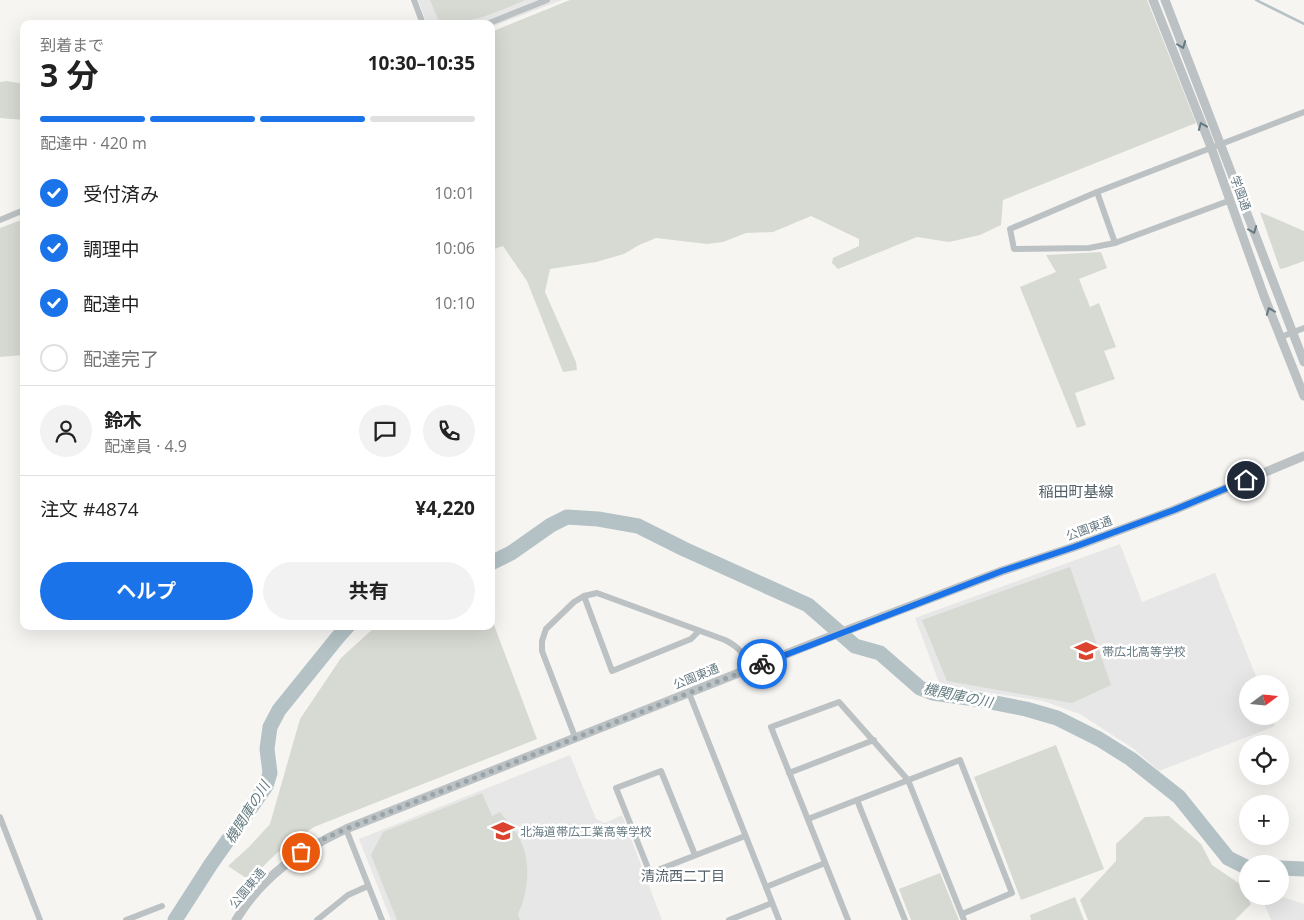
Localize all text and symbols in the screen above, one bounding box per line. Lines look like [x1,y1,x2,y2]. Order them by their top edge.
text: 到着まで [40,34,104,56]
one-way arrow [1177,41,1187,49]
text: 10:30–10:35 [368,50,475,76]
text: 3 分 [40,53,99,96]
one-way arrow [1198,122,1209,131]
text: 配達中 · 420 m [40,132,147,154]
street label: 学園通 [1227,173,1255,213]
icon: check [40,179,68,207]
text: 受付済み [83,181,159,207]
text: 10:01 [434,182,475,204]
one-way arrow [1247,225,1257,234]
icon: check [40,234,68,262]
text: 調理中 [83,236,140,262]
text: 10:06 [434,237,475,259]
icon: check [40,289,68,317]
text: 配達中 [83,291,140,317]
text: 10:10 [434,292,475,314]
one-way arrow [1266,307,1277,316]
text: 配達完了 [83,346,159,372]
button: person [40,405,92,457]
button: chat [359,405,411,457]
button: phone [423,405,475,457]
text: 鈴木 [104,407,142,433]
text: 配達員 · 4.9 [104,435,187,457]
pin [1225,459,1267,501]
icon: home [1232,466,1260,494]
district label: 稲田町基線 [1038,481,1114,501]
text: ¥4,220 [415,495,475,521]
text: 注文 #4874 [40,496,139,522]
street label: 公園東通 [1064,512,1114,544]
button: ヘルプ [40,562,253,620]
button: 共有 [263,562,475,620]
school or university icon: 帯広北高等学校 [1073,638,1099,664]
courier [737,639,787,689]
place label: 帯広北高等学校 [1102,643,1186,660]
icon: bike [748,650,776,678]
street label: 公園東通 [671,659,721,693]
north arrow [1239,675,1289,725]
map controls [1239,675,1289,905]
water label: 機関庫の川 [922,678,996,712]
button: locate [1239,735,1289,785]
water label: 機関庫の川 [220,776,275,847]
button: + [1239,795,1289,845]
school or university icon: 北海道帯広工業高等学校 [490,818,516,844]
place label: 北海道帯広工業高等学校 [520,823,652,840]
pin [280,831,322,873]
icon: bag [287,838,315,866]
button: − [1239,855,1289,905]
street label: 公園東通 [225,864,269,912]
district label: 清流西二丁目 [641,866,725,885]

